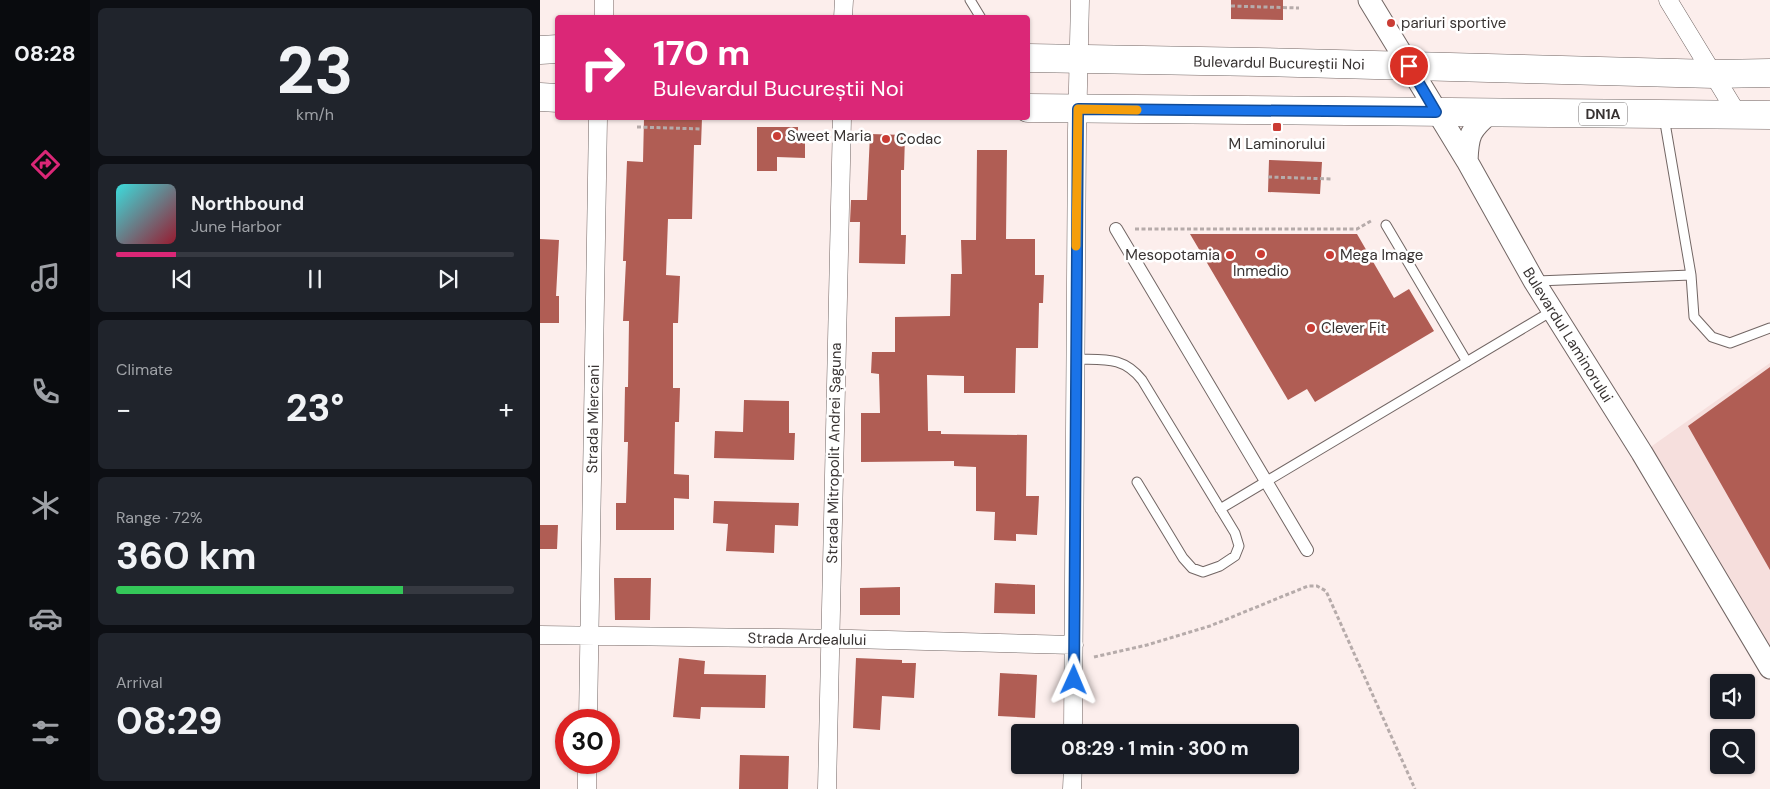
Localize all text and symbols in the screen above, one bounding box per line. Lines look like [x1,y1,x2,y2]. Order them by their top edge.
place label: pariuri sportive [1401,13,1506,33]
marker: pariuri sportive [1385,17,1397,29]
text: 23 [277,29,353,113]
text: 170 m [653,30,750,76]
icon: right [570,35,635,100]
text: 08:28 [14,39,76,68]
pin [1388,45,1430,87]
street label: Bulevardul Bucureștii Noi [1193,52,1365,74]
icon: arrive [1395,52,1423,80]
text: Bulevardul Bucureștii Noi [653,74,904,103]
road number: DN1A [1579,102,1627,126]
text: km/h [296,104,334,125]
marker: M Laminorului [1271,121,1283,133]
place label: Sweet Maria [787,126,872,146]
place label: Codac [896,129,942,149]
marker: Sweet Maria [771,130,783,142]
marker: Codac [880,133,892,145]
place label: M Laminorului [1229,134,1325,154]
icon: directions [28,147,63,182]
text: Northbound [191,191,304,216]
text: June Harbor [191,216,282,237]
place label: Mesopotamia [1125,245,1220,265]
place label: Mega Image [1340,245,1423,265]
marker: Inmedio [1255,248,1267,260]
marker: Mesopotamia [1224,249,1236,261]
marker: Mega Image [1324,249,1336,261]
icon: music [28,260,63,295]
place label: Inmedio [1233,261,1289,281]
street label: Bulevardul Laminorului [1518,264,1618,406]
icon: previous [168,265,196,293]
icon: pause [301,265,329,293]
icon: next [434,265,462,293]
place label: Clever Fit [1321,318,1387,338]
marker: Clever Fit [1305,322,1317,334]
street label: Strada Mitropolit Andrei Șaguna [822,342,846,564]
text: Climate [116,359,173,380]
street label: Strada Miercani [582,364,604,474]
icon: phone [28,374,63,409]
text: 23° [286,383,344,433]
text: − [116,391,131,428]
text: + [499,391,514,428]
icon: climate [28,488,63,523]
text: Range · 72% [116,507,202,528]
text: 360 km [116,531,256,581]
icon: car [28,601,63,636]
street label: Strada Ardealului [748,628,866,650]
position arrow [1047,653,1099,705]
text: Arrival [116,672,163,693]
map controls [1710,674,1755,774]
button: sound [1710,674,1755,719]
text: 08:29 [116,696,222,746]
speed limit sign: 30 [555,709,620,774]
icon: filters [28,715,63,750]
button: search [1710,729,1755,774]
text: 08:29 · 1 min · 300 m [1061,736,1249,761]

